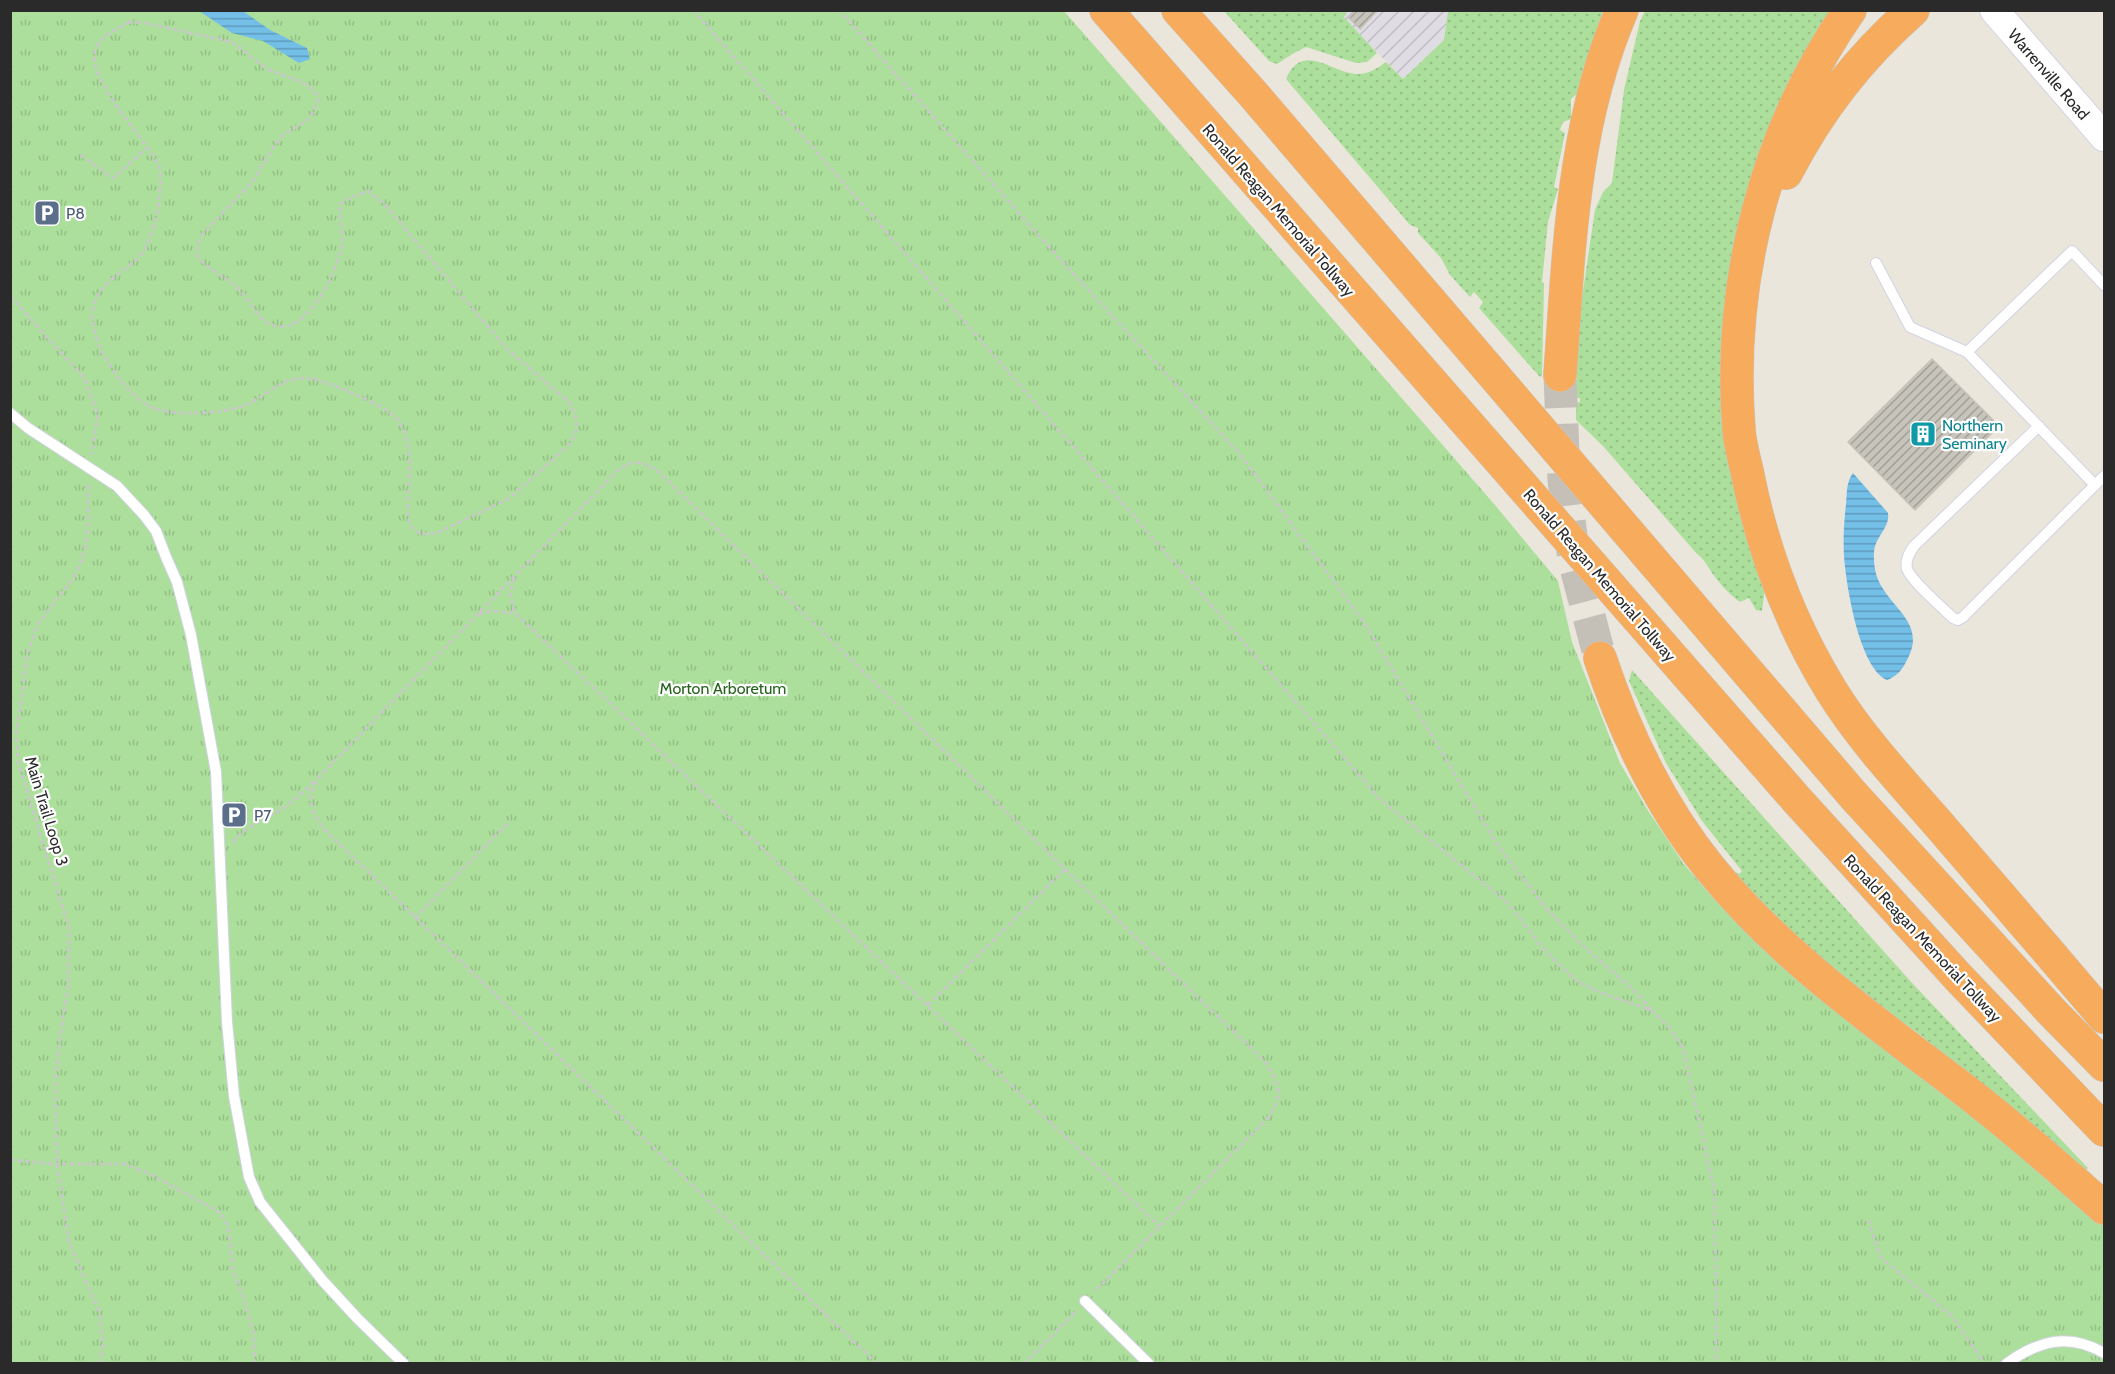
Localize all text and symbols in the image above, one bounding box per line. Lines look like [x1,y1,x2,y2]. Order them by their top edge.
street label: Warrenville Road [2004,25,2093,124]
street label: Ronald Reagan Memorial Tollway [1199,120,1359,300]
parking icon: P8 [32,198,62,228]
place label: P8 [66,204,85,223]
place label: Northern Seminary [1942,416,2007,453]
building icon: Northern Seminary [1908,419,1938,449]
street label: Ronald Reagan Memorial Tollway [1520,485,1680,665]
park label: Morton Arboretum [660,679,786,698]
street label: Main Trail Loop 3 [21,754,72,868]
parking icon: P7 [219,800,249,830]
place label: P7 [254,806,271,825]
street label: Ronald Reagan Memorial Tollway [1840,851,2005,1026]

